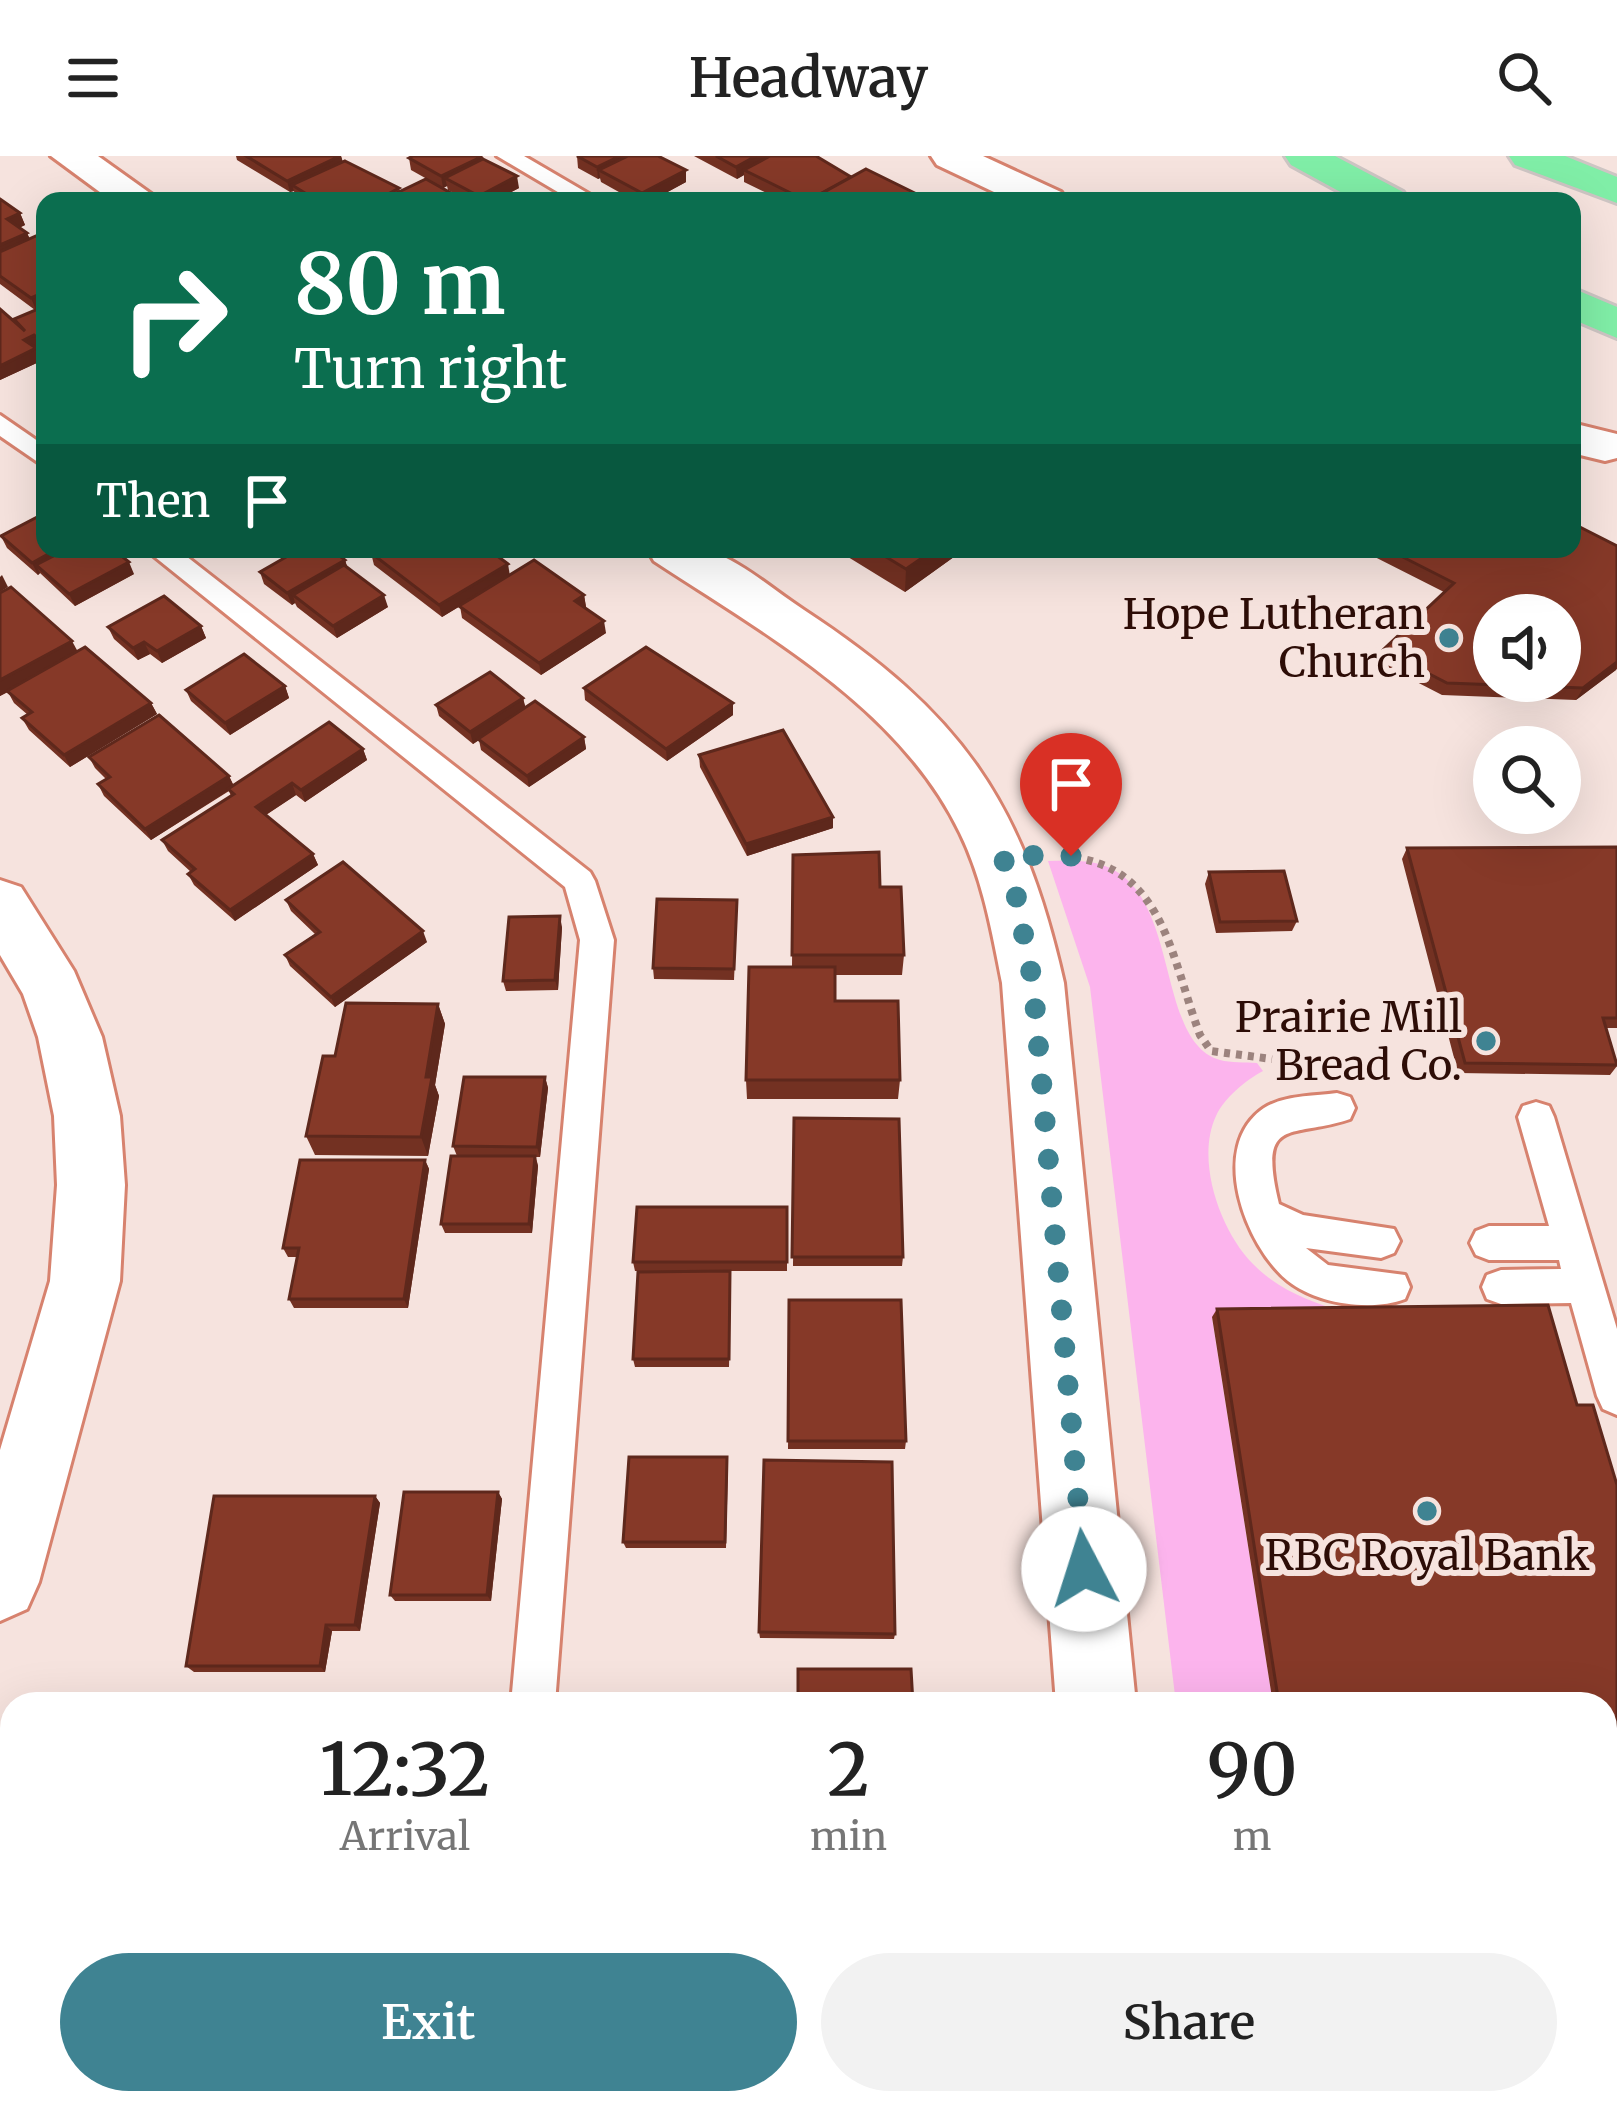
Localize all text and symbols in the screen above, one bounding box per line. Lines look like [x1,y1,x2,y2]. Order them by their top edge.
text: Headway [689,44,928,112]
icon: menu [60,45,126,111]
icon: search [1491,45,1557,111]
text: 80 m [294,231,506,337]
icon: right [96,240,252,396]
text: Turn right [294,335,567,403]
icon: arrive [234,468,300,534]
text: Then [96,473,210,529]
place label: Hope Lutheran Church [1123,588,1425,688]
map controls [1473,594,1581,834]
button: sound [1473,594,1581,702]
marker: Hope Lutheran Church [1436,625,1462,651]
button: search [1473,726,1581,834]
pin [1020,733,1122,856]
icon: arrive [1038,751,1104,817]
place label: Prairie Mill Bread Co. [1235,991,1462,1091]
marker: Prairie Mill Bread Co. [1473,1028,1499,1054]
marker: RBC Royal Bank [1414,1498,1440,1524]
position arrow [1021,1506,1147,1632]
place label: RBC Royal Bank [1264,1529,1590,1581]
text: 12:32 [320,1724,490,1815]
text: 2 [827,1724,870,1815]
text: 90 [1207,1724,1297,1815]
text: Arrival [340,1812,470,1861]
text: min [810,1812,887,1861]
text: m [1233,1812,1271,1861]
button: Exit [60,1953,797,2091]
button: Share [821,1953,1557,2091]

